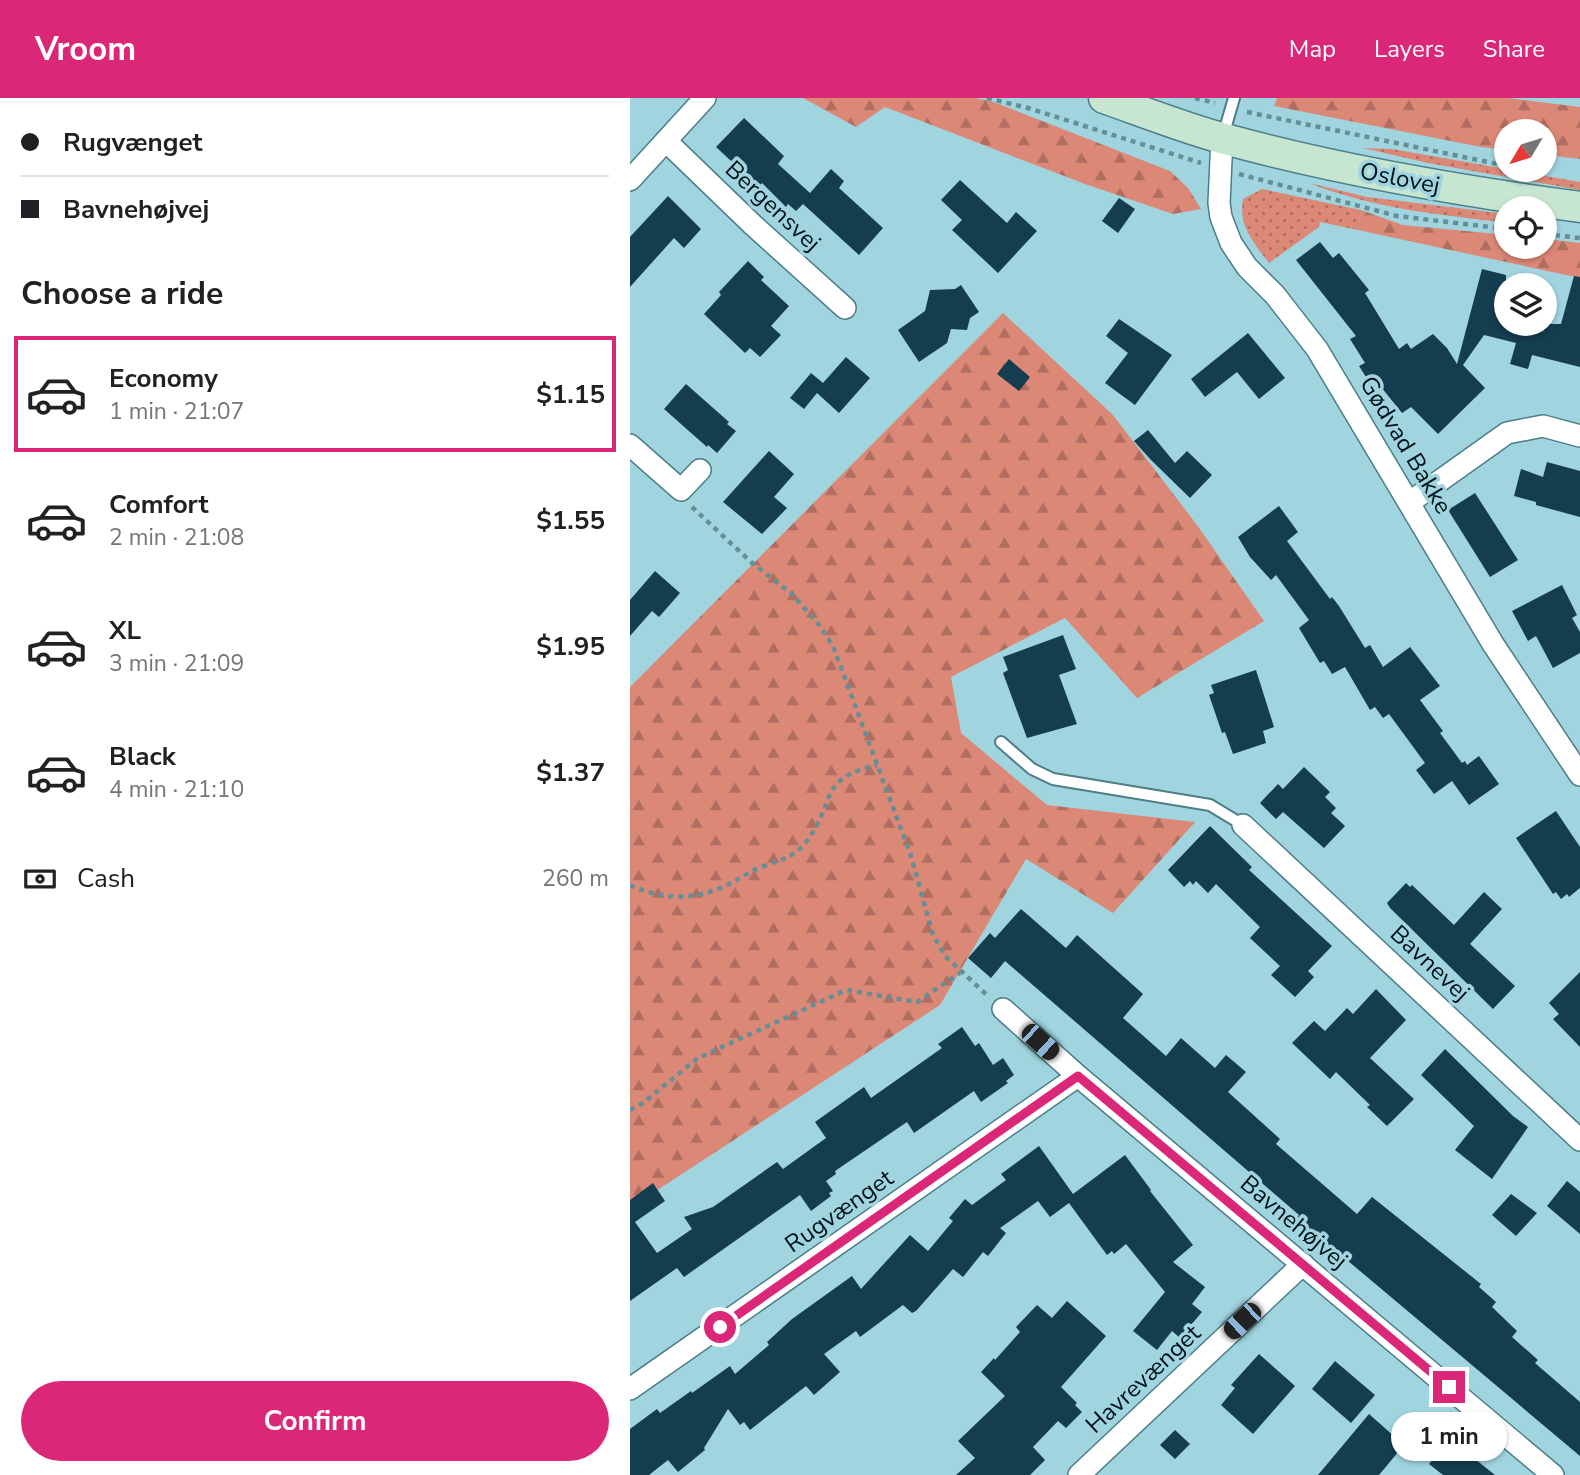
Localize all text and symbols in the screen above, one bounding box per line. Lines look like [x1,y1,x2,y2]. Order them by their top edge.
text: Vroom [35,27,136,72]
text: Map [1289,33,1336,65]
text: Layers [1374,33,1445,65]
text: Share [1483,33,1545,65]
north arrow [1494,119,1558,182]
map controls [1494,119,1557,336]
text: Rugvænget [63,125,202,160]
street label: Bergensvej [718,153,828,259]
street label: Oslovej [1357,155,1443,201]
text: Bavnehøjvej [63,192,209,227]
button: locate [1494,196,1557,259]
text: Choose a ride [21,272,223,315]
button: layers [1494,273,1557,336]
text: Economy [109,361,218,396]
icon: car [25,363,88,426]
street label: Gødvad Bakke [1352,370,1460,520]
text: $1.15 [536,377,605,412]
text: 1 min · 21:07 [109,396,244,427]
text: Comfort [109,487,209,522]
icon: car [25,489,88,552]
text: $1.55 [536,503,605,538]
text: 2 min · 21:08 [109,522,244,553]
text: XL [109,613,141,648]
icon: car [25,615,88,678]
text: $1.95 [536,629,605,664]
text: 3 min · 21:09 [109,648,244,679]
text: Black [109,739,176,774]
icon: car [25,741,88,804]
text: $1.37 [536,755,605,790]
text: 4 min · 21:10 [109,774,244,805]
icon: cash [21,860,59,898]
text: Cash [77,861,135,896]
text: 260 m [542,863,609,894]
street label: Bavnevej [1383,918,1477,1008]
car [1018,1020,1063,1064]
street label: Rugvænget [779,1162,900,1260]
street label: Bavnehøjvej [1234,1168,1354,1276]
car [1220,1299,1265,1343]
route start [704,1311,736,1343]
street label: Havrevænget [1079,1317,1208,1440]
route end [1433,1371,1465,1403]
button: Confirm [21,1381,609,1461]
callout: 1 min [1391,1412,1507,1460]
text: 1 min [1419,1421,1479,1452]

